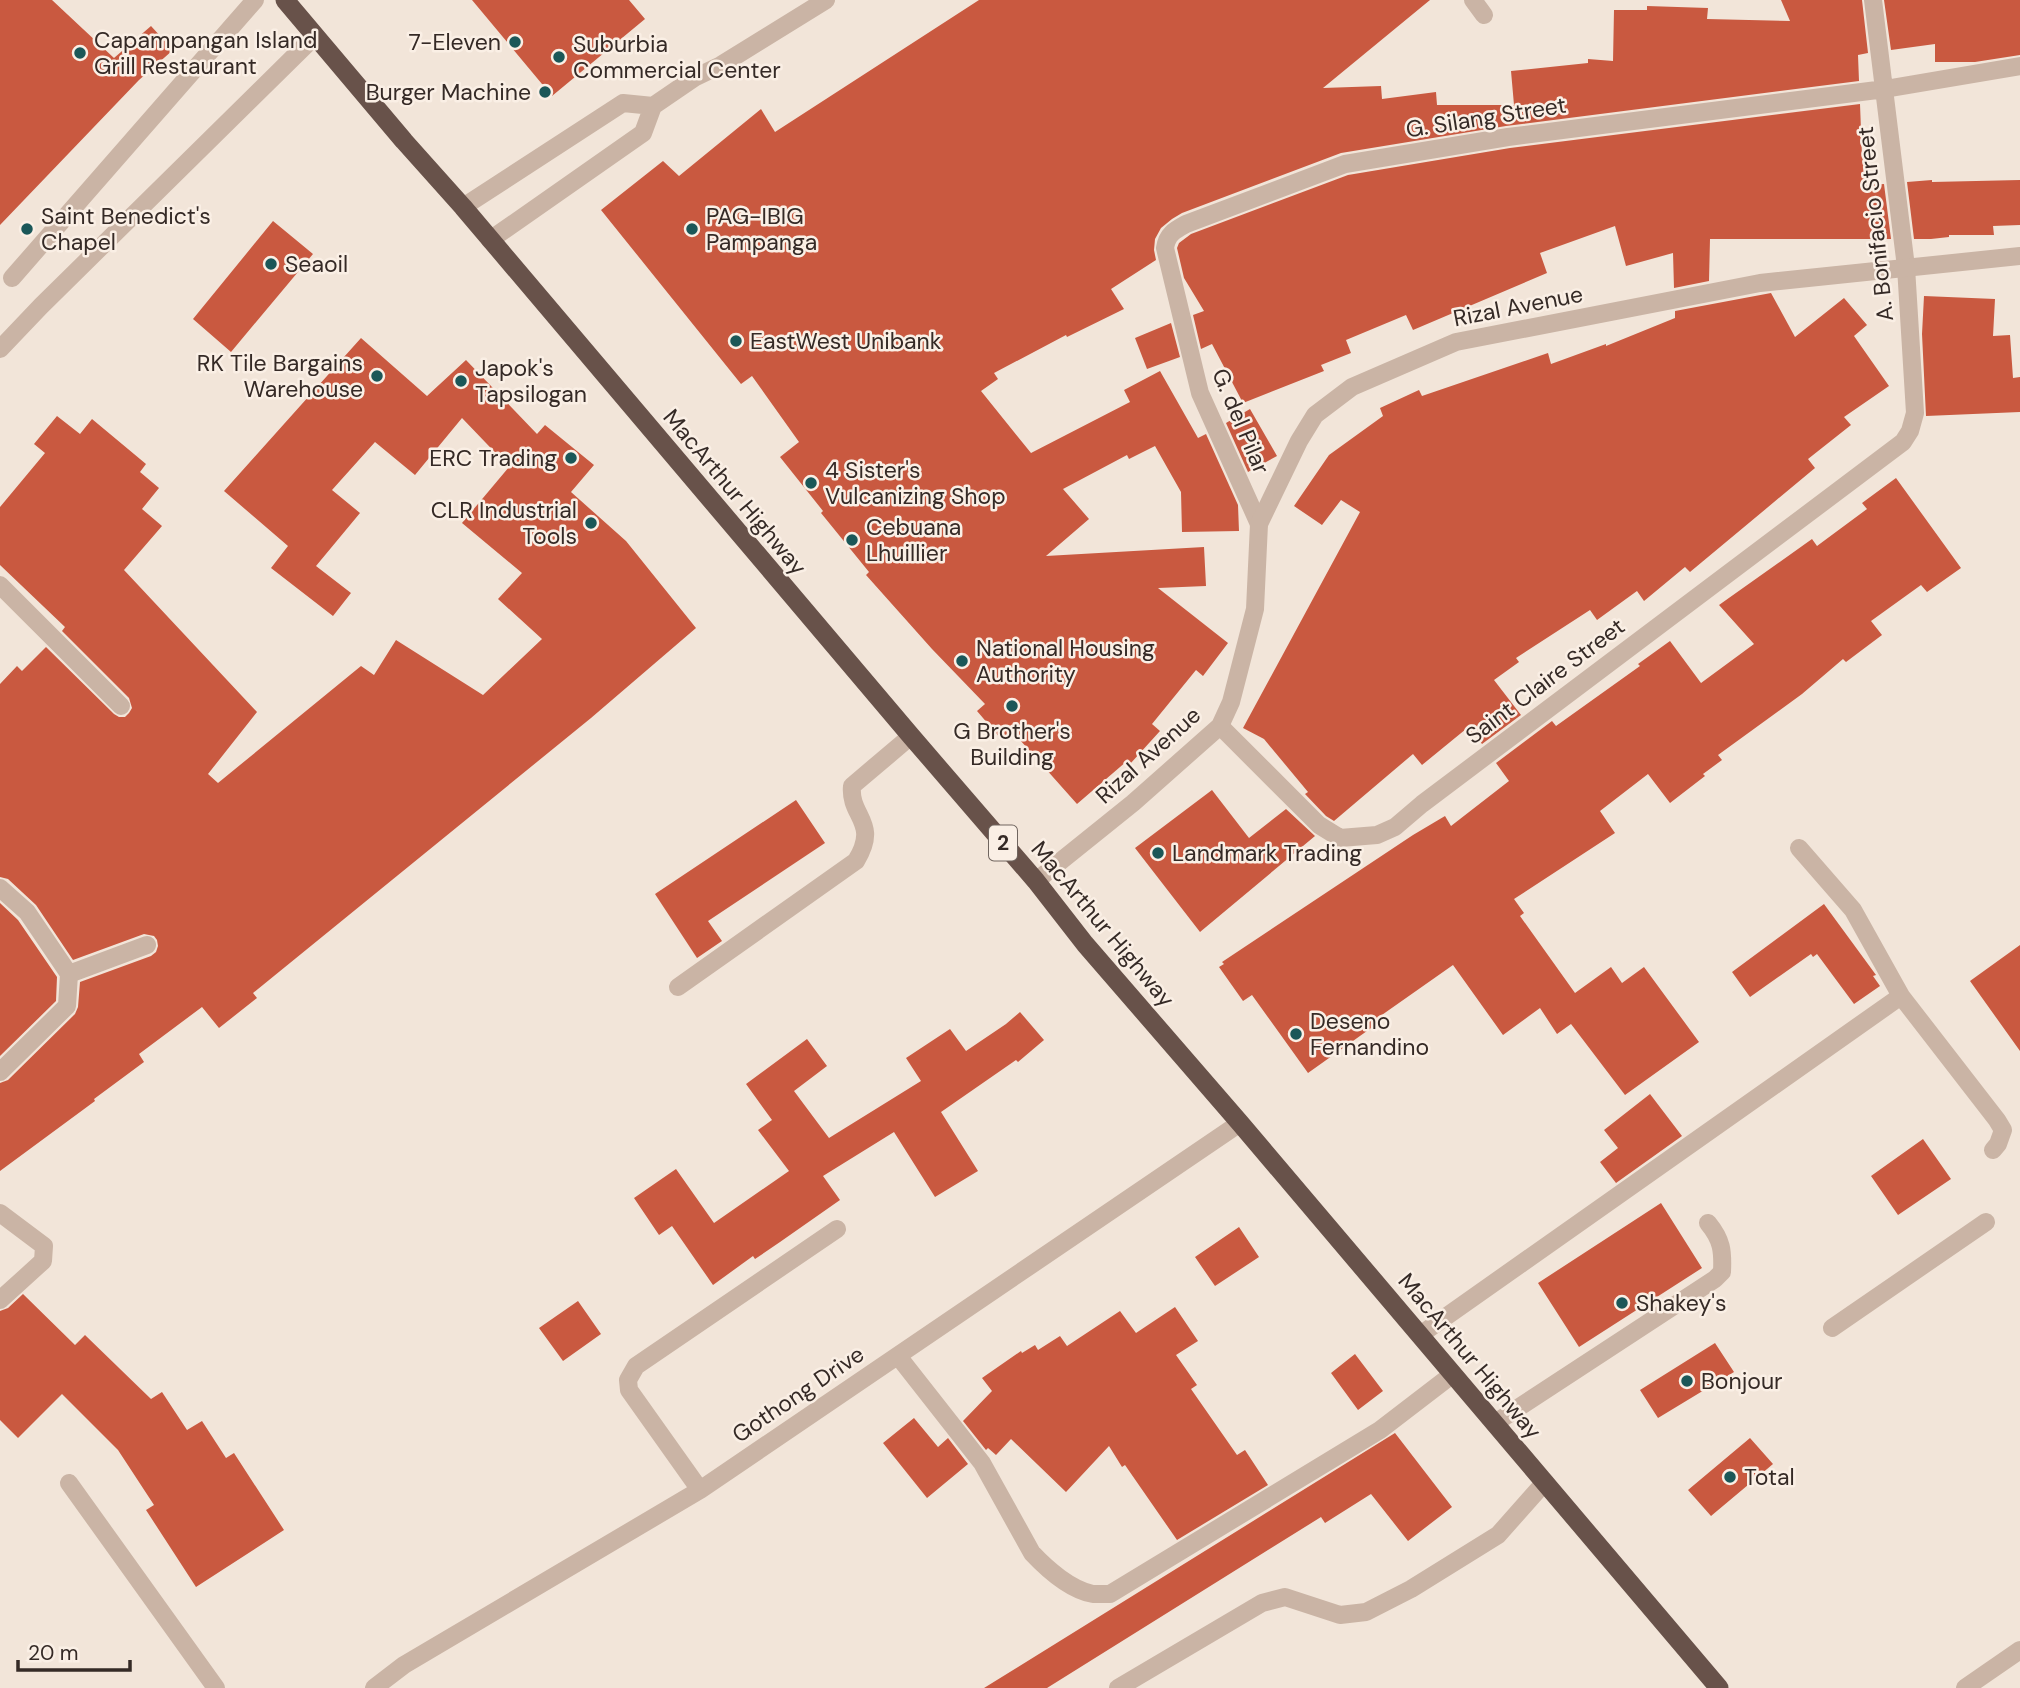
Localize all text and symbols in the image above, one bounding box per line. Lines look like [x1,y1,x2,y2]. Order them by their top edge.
place label: Capampangan Island Grill Restaurant [94,25,317,81]
place label: 7-Eleven [409,27,501,57]
place label: Suburbia Commercial Center [573,29,781,85]
marker: 7-Eleven [507,34,523,50]
marker: Capampangan Island Grill Restaurant [72,45,88,61]
marker: Suburbia Commercial Center [551,49,567,65]
place label: Burger Machine [366,77,531,107]
marker: Burger Machine [537,84,553,100]
street label: G. Silang Street [1404,90,1568,144]
street label: A. Bonifacio Street [1850,125,1900,323]
place label: Saint Benedict's Chapel [41,201,211,257]
place label: PAG-IBIG Pampanga [706,201,817,257]
marker: Saint Benedict's Chapel [19,221,35,237]
marker: PAG-IBIG Pampanga [684,221,700,237]
place label: Seaoil [285,249,348,279]
marker: Seaoil [263,256,279,272]
street label: Rizal Avenue [1451,279,1585,333]
place label: EastWest Unibank [750,326,942,356]
marker: EastWest Unibank [728,333,744,349]
place label: RK Tile Bargains Warehouse [197,348,363,404]
place label: Japok's Tapsilogan [475,353,587,409]
street label: G. del Pilar [1205,364,1277,478]
marker: RK Tile Bargains Warehouse [369,368,385,384]
marker: Japok's Tapsilogan [453,373,469,389]
street label: MacArthur Highway [657,403,814,582]
place label: ERC Trading [429,443,557,473]
marker: ERC Trading [563,450,579,466]
place label: 4 Sister's Vulcanizing Shop [825,455,1006,511]
marker: 4 Sister's Vulcanizing Shop [803,475,819,491]
place label: CLR Industrial Tools [431,495,577,551]
place label: Cebuana Lhuillier [866,512,961,568]
marker: CLR Industrial Tools [583,515,599,531]
marker: Cebuana Lhuillier [844,532,860,548]
street label: Saint Claire Street [1459,611,1631,751]
place label: National Housing Authority [976,633,1155,689]
marker: National Housing Authority [954,653,970,669]
marker: G Brother's Building [1004,698,1020,714]
street label: Rizal Avenue [1089,700,1207,810]
place label: G Brother's Building [953,716,1071,772]
road number: 2 [989,826,1017,860]
street label: MacArthur Highway [1025,835,1182,1014]
place label: Landmark Trading [1172,838,1362,868]
marker: Landmark Trading [1150,845,1166,861]
place label: Deseno Fernandino [1310,1006,1429,1062]
marker: Deseno Fernandino [1288,1026,1304,1042]
street label: MacArthur Highway [1392,1267,1549,1446]
place label: Shakey's [1636,1288,1726,1318]
marker: Shakey's [1614,1295,1630,1311]
street label: Gothong Drive [726,1339,870,1449]
place label: Bonjour [1701,1366,1783,1396]
marker: Bonjour [1679,1373,1695,1389]
place label: Total [1744,1462,1795,1492]
marker: Total [1722,1469,1738,1485]
scale bar [18,1628,130,1672]
text: 20 m [28,1639,79,1667]

